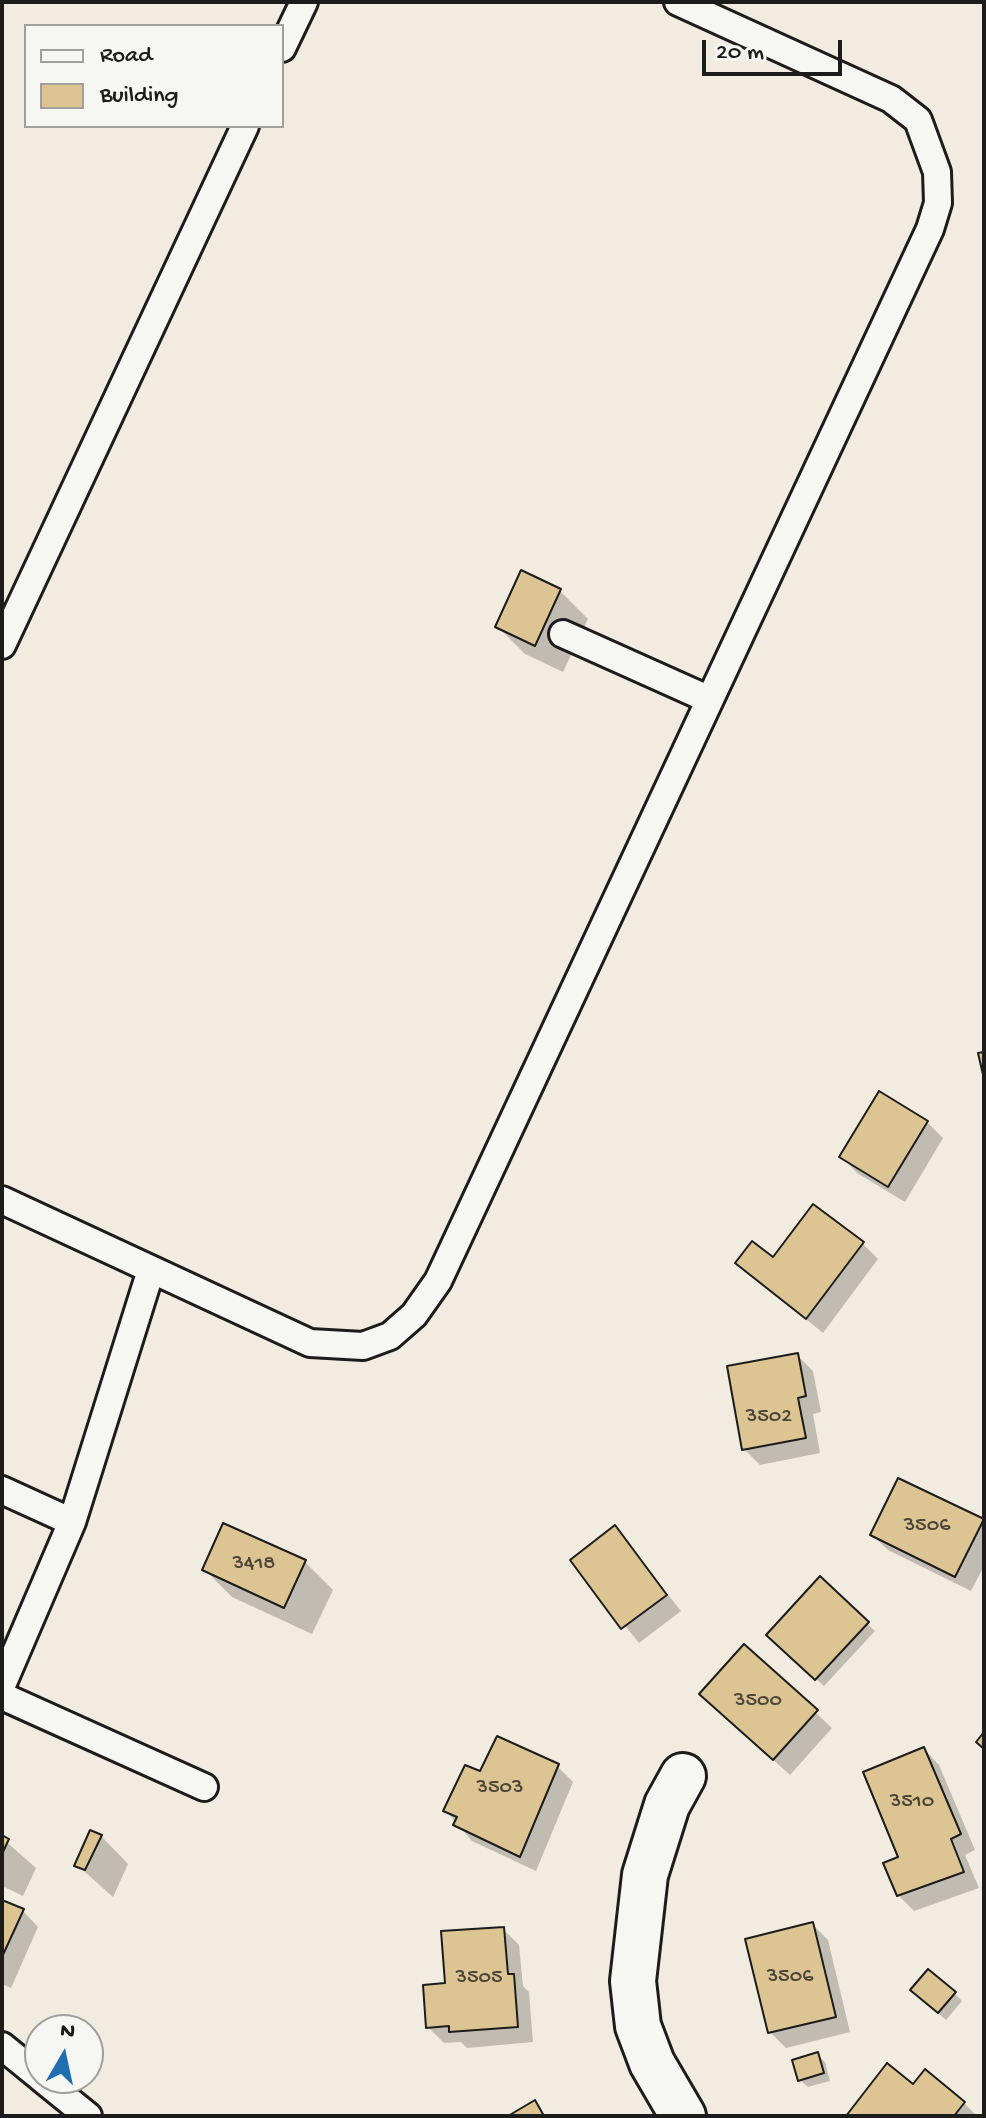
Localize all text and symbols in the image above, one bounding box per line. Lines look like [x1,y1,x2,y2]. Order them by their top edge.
legend [24,24,284,128]
scale bar [706,24,846,74]
text: 20 m [716,39,764,68]
text: Road [100,42,152,71]
text: Building [100,82,178,111]
house number: 3502 [746,1405,792,1431]
house number: 3506 [904,1514,950,1540]
house number: 3418 [233,1552,275,1578]
house number: 3500 [734,1689,782,1715]
house number: 3503 [477,1776,523,1802]
house number: 3510 [890,1790,934,1816]
house number: 3506 [767,1965,813,1991]
house number: 3505 [455,1966,503,1992]
north arrow [24,2014,104,2094]
text: N [58,2018,77,2046]

